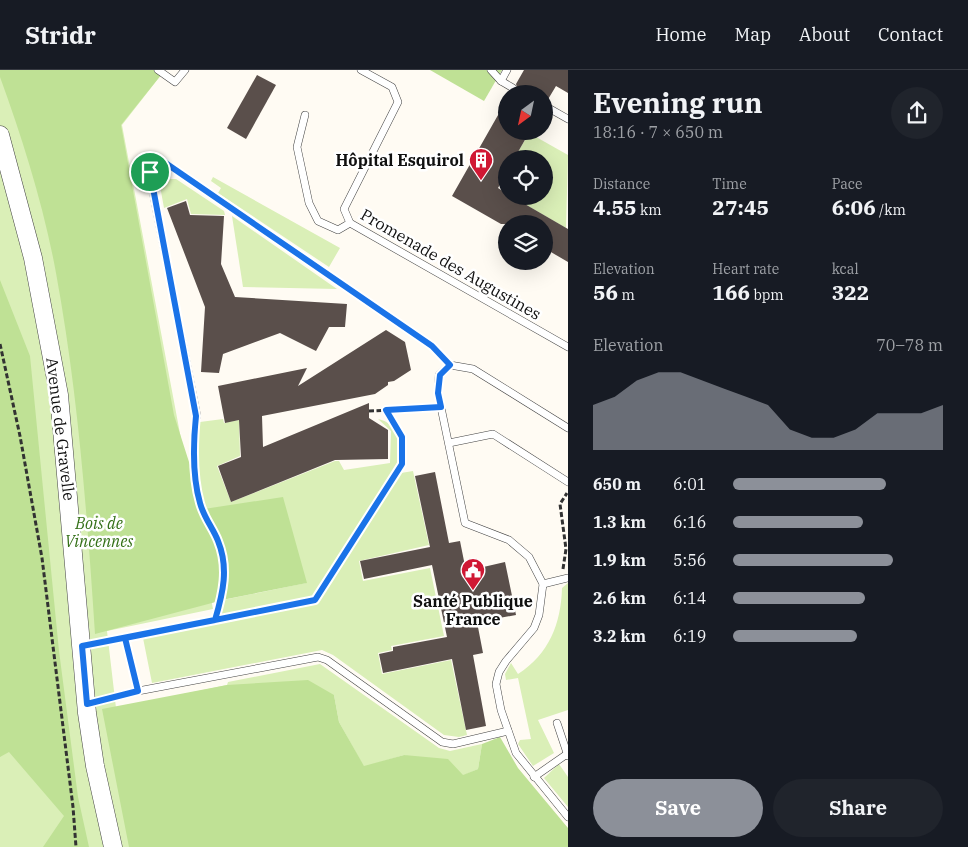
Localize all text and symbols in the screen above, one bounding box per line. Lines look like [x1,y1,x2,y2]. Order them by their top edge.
text: Stridr [25,19,96,51]
text: Home [655,23,707,46]
text: Map [735,23,771,46]
text: About [799,23,850,46]
text: Contact [878,23,943,46]
text: Evening run [593,84,762,121]
north arrow [498,85,552,140]
map controls [498,85,553,270]
button: share [891,87,943,139]
text: 18:16 · 7 × 650 m [593,122,723,142]
building icon: Hôpital Esquirol [468,147,494,181]
place label: Hôpital Esquirol [335,150,464,170]
button: locate [498,150,553,205]
pin [129,151,171,193]
icon: arrive [136,158,164,186]
text: Distance [593,175,650,193]
text: Time [712,175,747,193]
text: Pace [832,175,862,193]
text: 4.55 [593,193,637,221]
text: 27:45 [712,193,769,221]
text: 6:06 [832,193,876,221]
text: km [637,201,662,219]
text: /km [876,201,906,219]
street label: Promenade des Augustines [357,204,545,324]
button: layers [498,215,553,270]
text: Elevation [593,260,655,278]
text: Heart rate [712,260,779,278]
text: kcal [832,260,859,278]
text: 56 [593,278,618,306]
text: 166 [712,278,750,306]
text: 322 [832,278,869,306]
text: m [618,286,635,304]
text: bpm [750,286,784,304]
text: Elevation [593,335,663,355]
text: 70–78 m [876,335,943,355]
street label: Avenue de Gravelle [42,356,80,502]
text: 650 m [593,474,641,494]
text: 6:01 [673,474,706,494]
text: 1.3 km [593,512,646,532]
text: 6:16 [673,512,706,532]
park label: Bois de Vincennes [65,513,133,551]
text: 1.9 km [593,550,646,570]
text: 5:56 [673,550,706,570]
public building icon: Santé Publique France [460,557,486,591]
text: 2.6 km [593,588,646,608]
text: 6:14 [673,588,706,608]
place label: Santé Publique France [413,591,533,629]
text: 3.2 km [593,626,646,646]
text: 6:19 [673,626,706,646]
button: Save [593,779,763,837]
button: Share [773,779,943,837]

